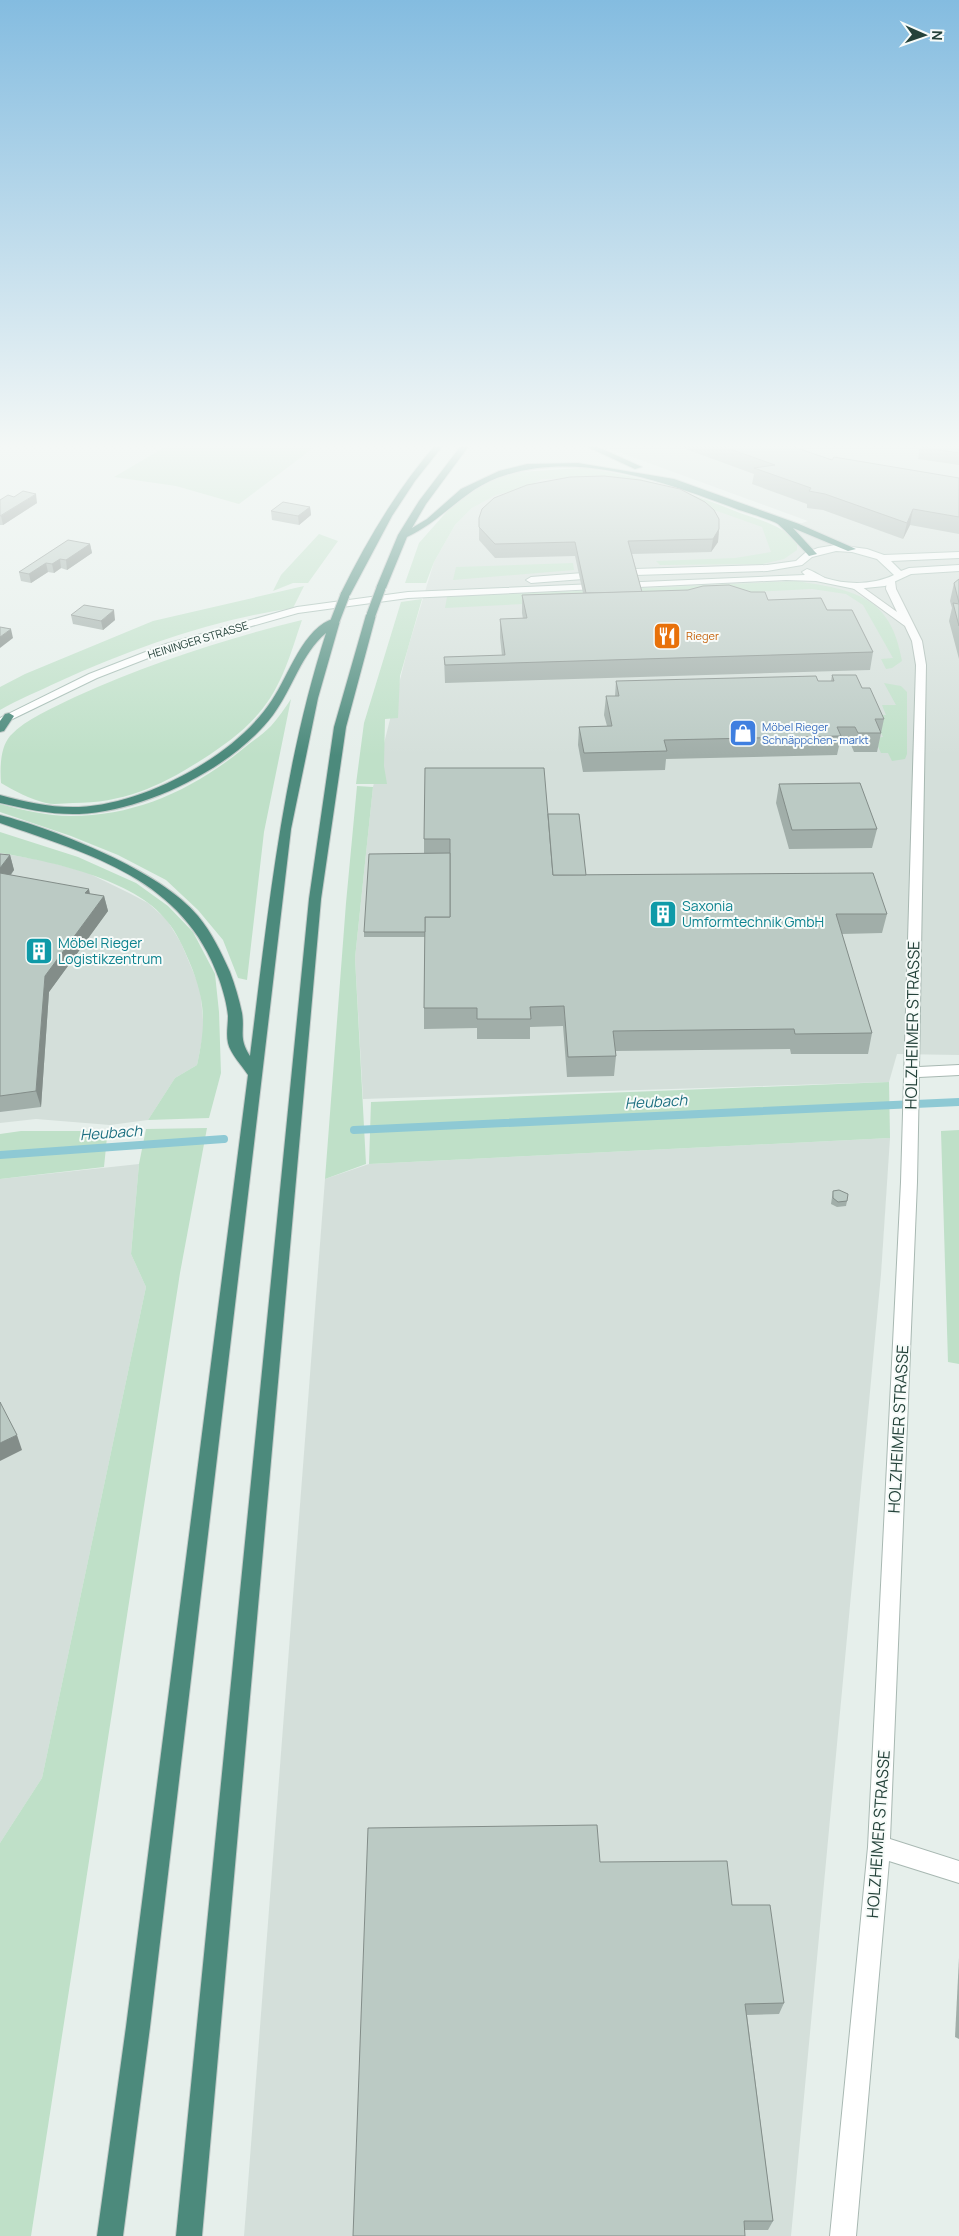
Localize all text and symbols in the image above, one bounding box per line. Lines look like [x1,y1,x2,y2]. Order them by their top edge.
north arrow [899,10,949,60]
text: N [928,30,947,41]
street label: HEININGER STRASSE [146,617,250,662]
restaurant icon: Rieger [652,621,682,651]
place label: Rieger [686,628,719,643]
shop icon: Möbel Rieger Schnäppchen- markt [728,718,758,748]
place label: Möbel Rieger Schnäppchen- markt [762,719,869,747]
place label: Saxonia Umformtechnik GmbH [682,896,824,931]
building icon: Saxonia Umformtechnik GmbH [648,899,678,929]
place label: Möbel Rieger Logistikzentrum [58,933,162,968]
building icon: Möbel Rieger Logistikzentrum [24,936,54,966]
street label: HOLZHEIMER STRASSE [900,941,924,1109]
water label: Heubach [624,1089,689,1114]
water label: Heubach [79,1120,144,1145]
street label: HOLZHEIMER STRASSE [883,1344,913,1514]
street label: HOLZHEIMER STRASSE [861,1749,895,1919]

